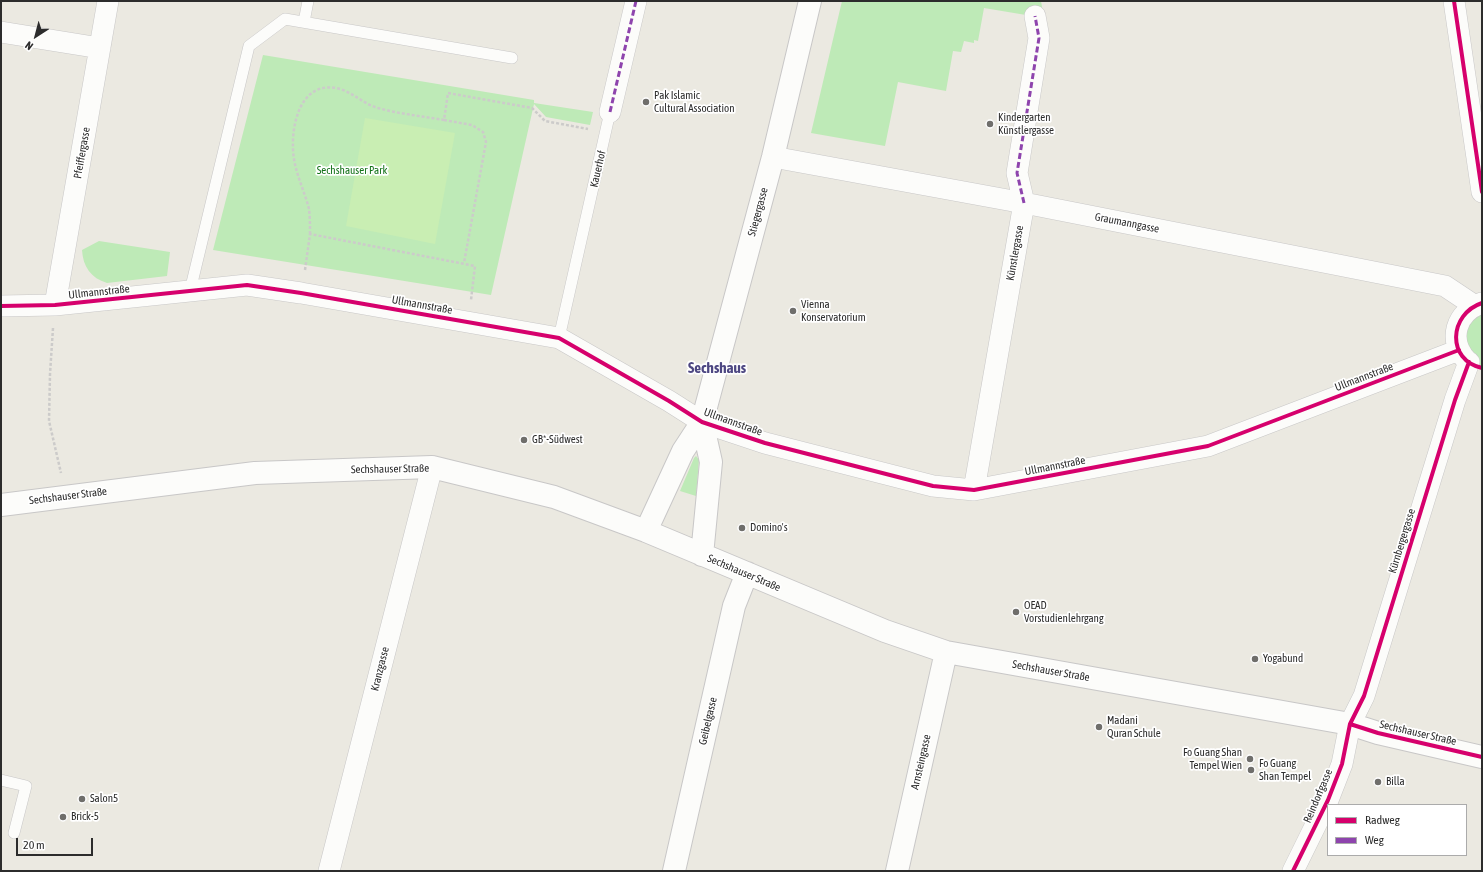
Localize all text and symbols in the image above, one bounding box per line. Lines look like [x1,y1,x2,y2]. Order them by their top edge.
north arrow [16,16,56,56]
text: N [23,39,35,52]
place label: Pak Islamic Cultural Association [654,89,734,115]
marker: Pak Islamic Cultural Association [641,97,651,107]
place label: Kindergarten Künstlergasse [998,111,1054,137]
marker: Kindergarten Künstlergasse [985,119,995,129]
street label: Pfeiffergasse [71,126,93,180]
street label: Kauerhof [587,149,609,189]
park label: Sechshauser Park [317,164,387,178]
street label: Stiegergasse [745,186,771,238]
street label: Graumanngasse [1094,210,1160,236]
street label: Künstlergasse [1004,224,1026,282]
street label: Ullmannstraße [68,282,130,302]
street label: Ullmannstraße [391,293,453,317]
place label: Vienna Konservatorium [801,298,866,324]
marker: Vienna Konservatorium [788,306,798,316]
district label: Sechshaus [688,359,746,377]
street label: Ullmannstraße [1333,360,1395,394]
street label: Ullmannstraße [702,405,764,439]
place label: GB*-Südwest [532,433,583,447]
marker: GB*-Südwest [519,435,529,445]
street label: Ullmannstraße [1024,454,1086,478]
street label: Sechshauser Straße [351,462,429,476]
street label: Sechshauser Straße [28,485,108,507]
street label: Kürnbergergasse [1386,507,1418,575]
place label: Domino's [750,521,788,535]
marker: Domino's [737,523,747,533]
street label: Sechshauser Straße [705,552,783,594]
place label: OEAD Vorstudienlehrgang [1024,599,1104,625]
marker: OEAD Vorstudienlehrgang [1011,607,1021,617]
street label: Kranzgasse [368,645,392,693]
place label: Yogabund [1263,652,1303,666]
marker: Yogabund [1250,654,1260,664]
street label: Sechshauser Straße [1011,658,1091,684]
street label: Geibelgasse [696,696,720,746]
place label: Madani Quran Schule [1107,714,1161,740]
street label: Sechshauser Straße [1378,718,1458,748]
marker: Madani Quran Schule [1094,722,1104,732]
street label: Arnsteingasse [908,733,934,791]
place label: Fo Guang Shan Tempel Wien [1183,746,1242,772]
marker: Fo Guang Shan Tempel Wien [1245,754,1255,764]
place label: Fo Guang Shan Tempel [1259,757,1311,783]
marker: Fo Guang Shan Tempel [1246,765,1256,775]
street label: Reindorfgasse [1301,767,1335,825]
place label: Billa [1386,775,1405,789]
marker: Billa [1373,777,1383,787]
place label: Salon5 [90,792,118,806]
marker: Salon5 [77,794,87,804]
legend [1327,804,1467,856]
place label: Brick-5 [71,810,99,824]
marker: Brick-5 [58,812,68,822]
text: Radweg [1365,813,1400,827]
scale bar [18,830,95,856]
text: Weg [1365,833,1384,847]
text: 20 m [23,838,45,852]

